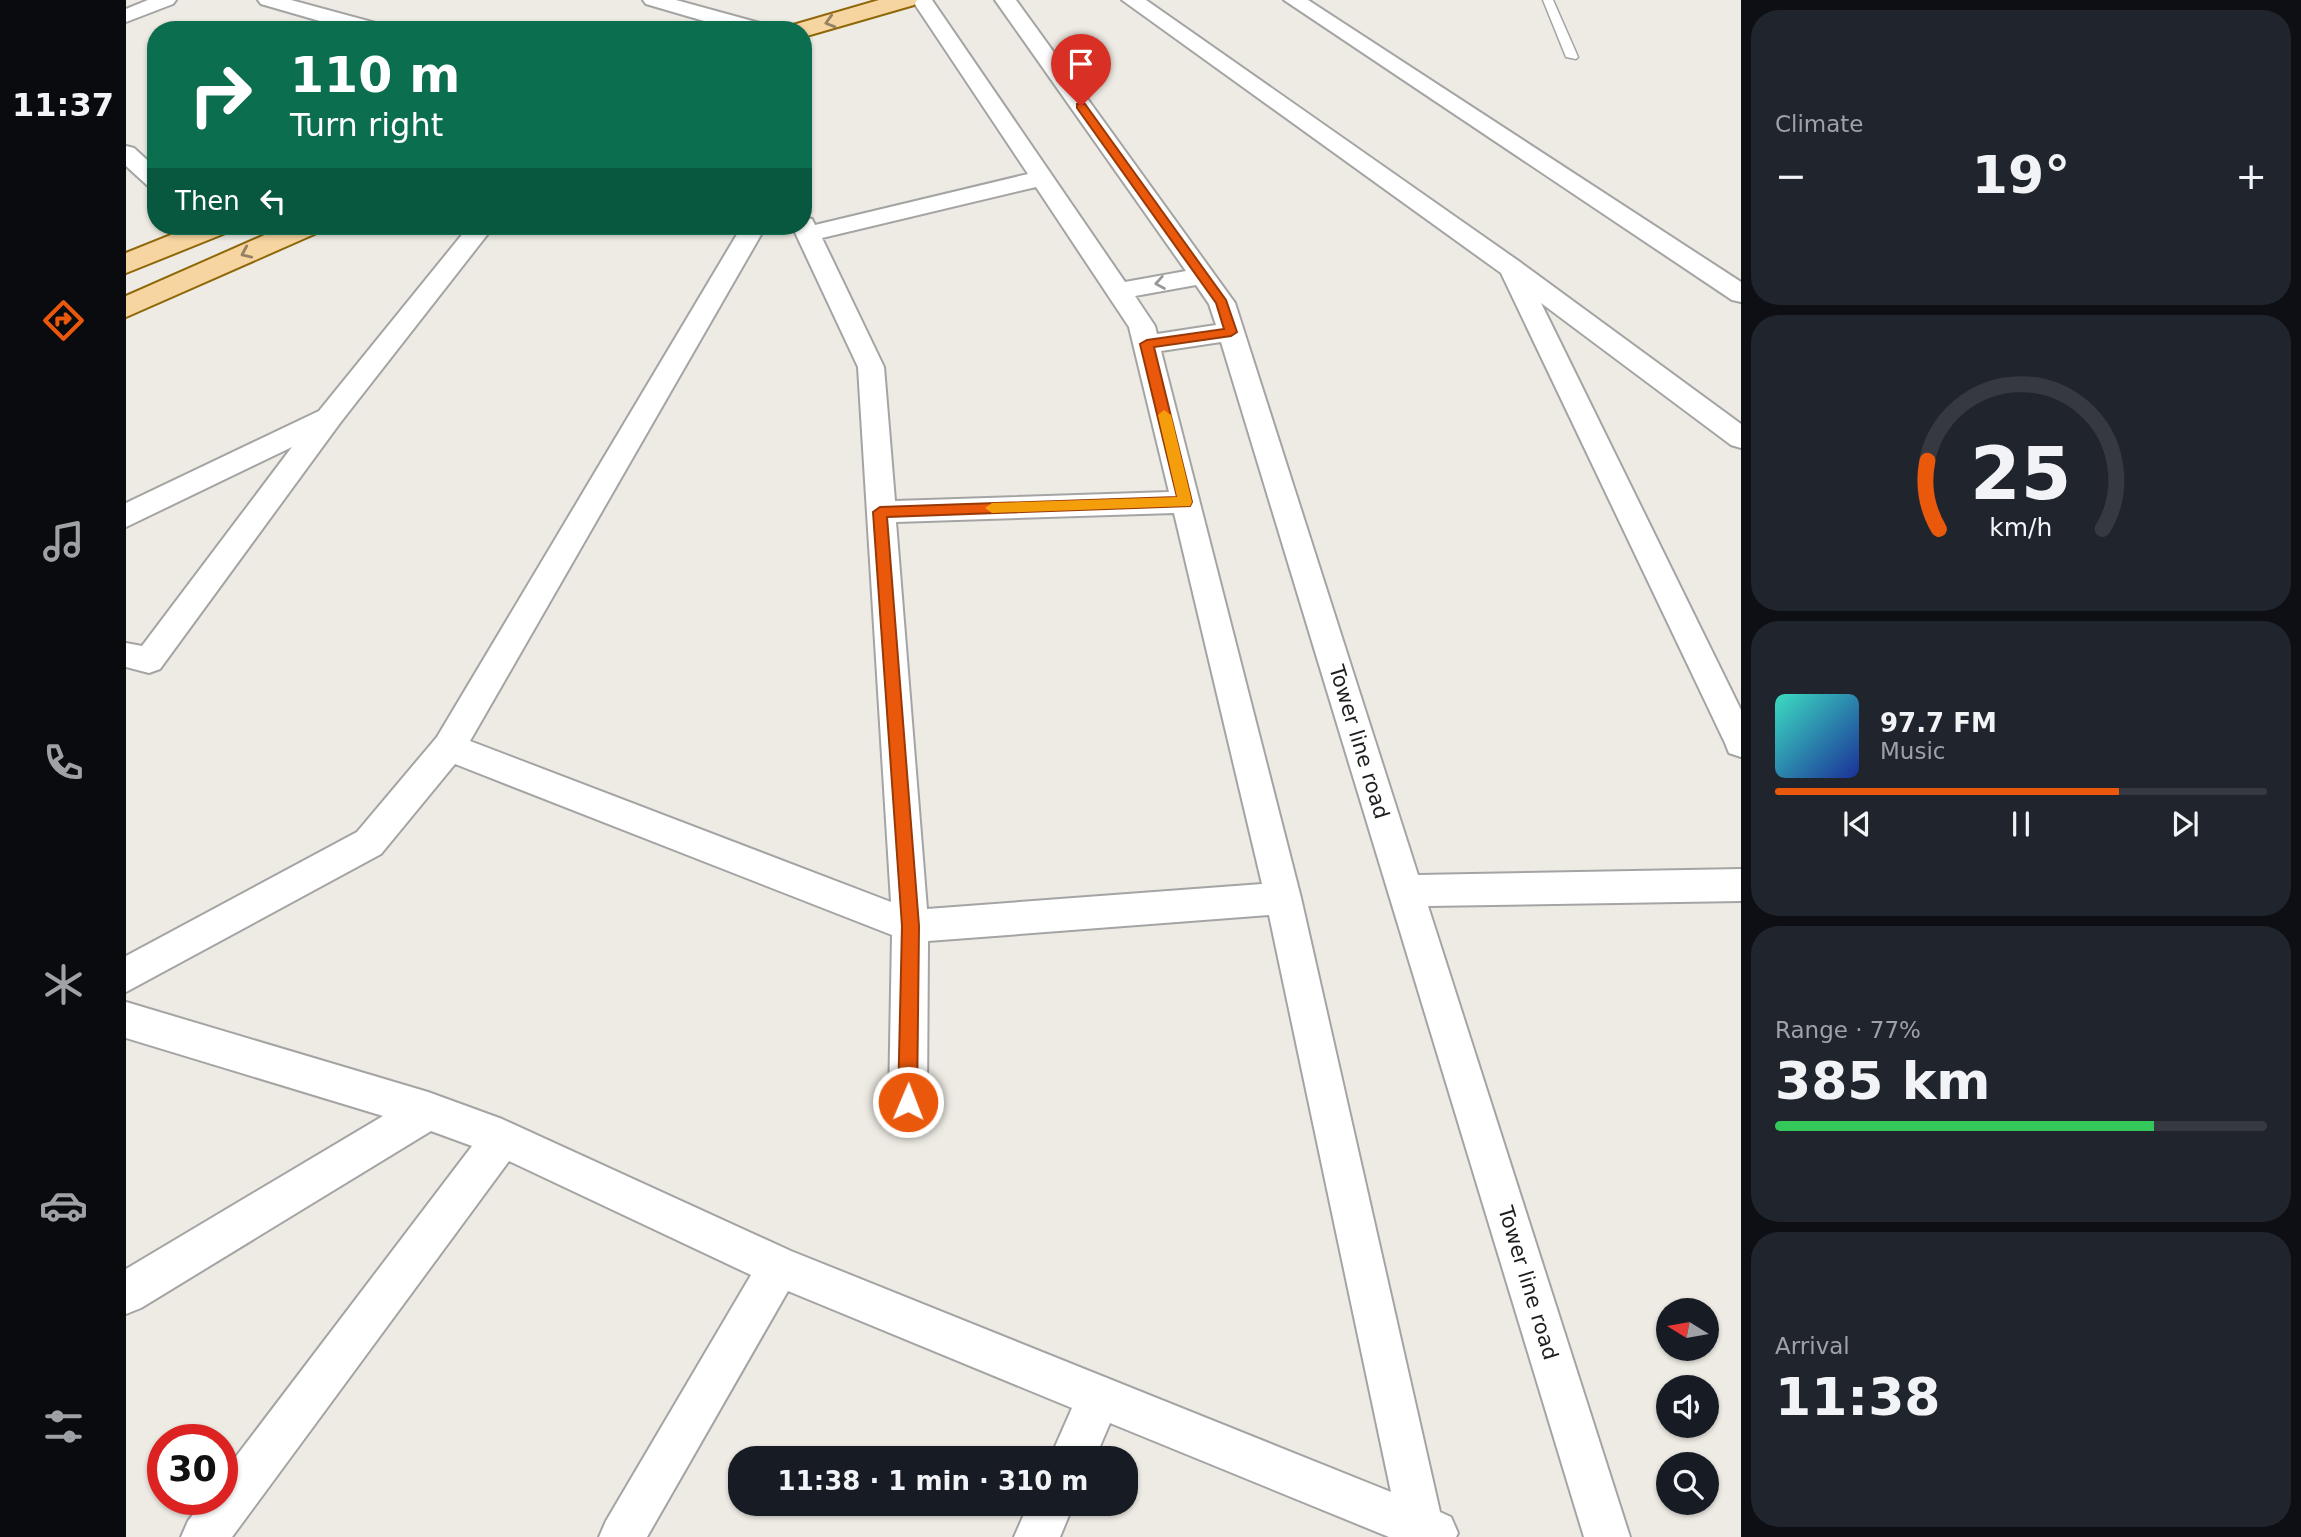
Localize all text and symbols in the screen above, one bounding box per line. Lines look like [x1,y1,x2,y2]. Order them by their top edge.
one-way arrow [825,13,837,28]
pin [1051,34,1111,106]
icon: arrive [1062,45,1100,83]
text: 110 m [290,47,460,104]
icon: right [175,49,266,140]
text: 11:37 [12,86,114,124]
text: Turn right [290,106,443,144]
text: Climate [1775,111,1864,137]
text: 19° [1972,145,2070,205]
text: − [1775,154,1807,198]
text: + [2235,154,2267,198]
icon: left [254,182,292,220]
text: Then [175,186,240,216]
one-way arrow [241,245,253,259]
one-way arrow [1154,275,1166,290]
icon: directions [39,296,88,345]
text: 25 [1970,432,2072,517]
text: km/h [1989,513,2053,542]
icon: music [39,517,88,566]
street label: Tower line road [1324,661,1394,822]
text: 97.7 FM [1880,708,1997,738]
icon: phone [39,738,88,787]
text: Music [1880,738,1945,764]
icon: previous [1838,805,1876,843]
icon: pause [2002,805,2040,843]
icon: next [2166,805,2204,843]
icon: climate [39,960,88,1009]
text: Range · 77% [1775,1017,1921,1043]
text: 385 km [1775,1051,1990,1111]
position arrow [871,1065,945,1139]
icon: car [39,1181,88,1230]
street label: Tower line road [1493,1202,1563,1363]
north arrow [1656,1298,1718,1362]
map controls [1656,1298,1719,1515]
text: Arrival [1775,1333,1850,1359]
text: 11:38 [1775,1367,1941,1427]
button: sound [1656,1375,1719,1438]
icon: filters [39,1402,88,1451]
speed limit sign: 30 [147,1424,238,1515]
button: search [1656,1452,1719,1515]
text: 11:38 · 1 min · 310 m [778,1466,1088,1496]

